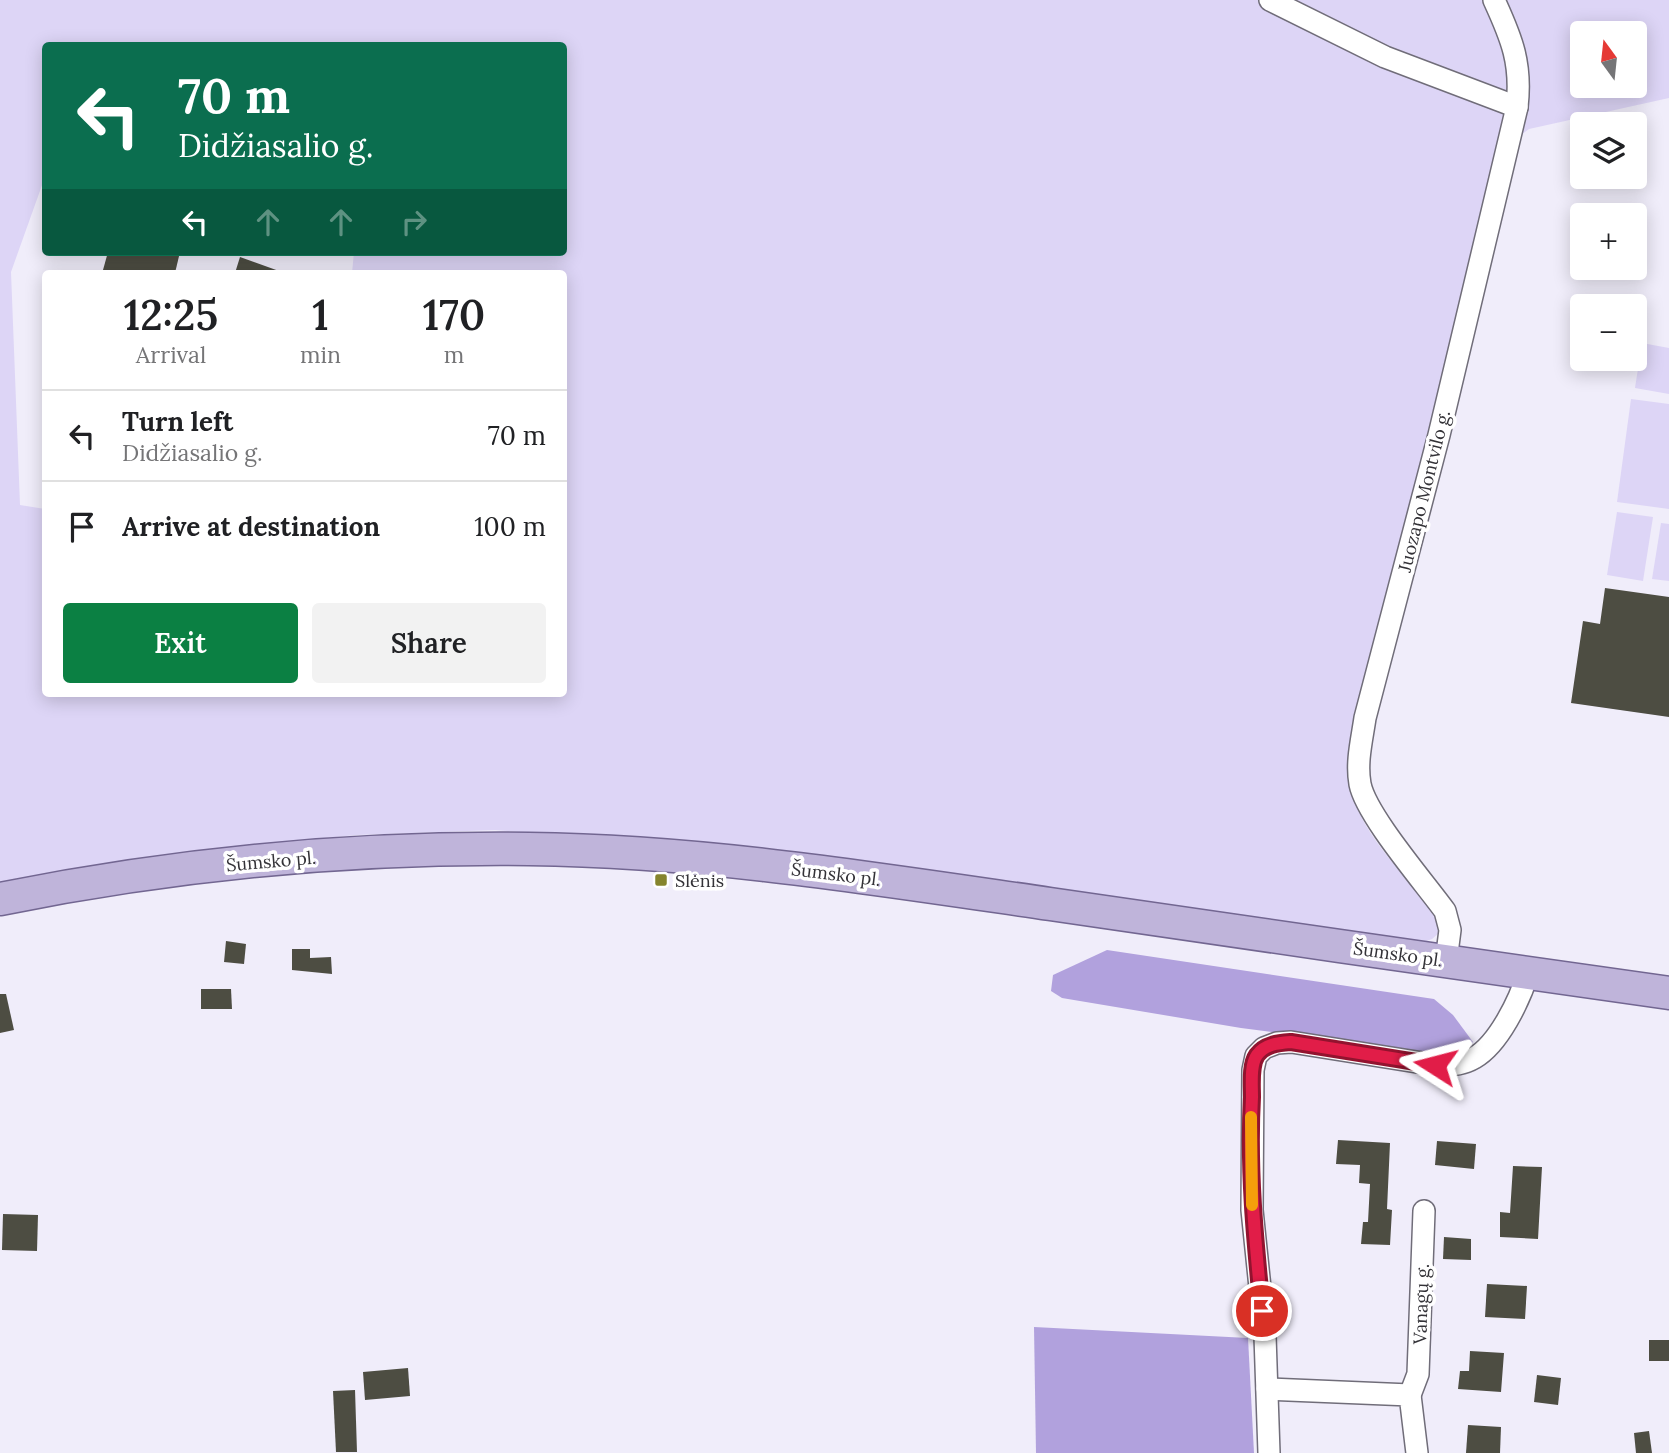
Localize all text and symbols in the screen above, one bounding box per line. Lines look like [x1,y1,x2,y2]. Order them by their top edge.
north arrow [1570,21,1647,98]
map controls [1570,21,1647,371]
text: 70 m [178,64,290,126]
icon: left [63,70,154,161]
button: layers [1570,112,1647,189]
text: Didžiasalio g. [178,125,374,166]
icon: left [176,203,214,241]
icon: ahead [249,203,287,241]
icon: ahead [322,203,360,241]
icon: right [395,203,433,241]
button: + [1570,203,1647,280]
text: 12:25 [124,288,218,342]
text: 1 [312,288,329,342]
text: 170 [423,288,485,342]
button: − [1570,294,1647,371]
text: Arrival [136,340,206,369]
text: min [300,340,341,369]
text: m [444,340,464,369]
text: Turn left [122,405,233,438]
street label: Juozapo Montvilo g. [1393,408,1455,575]
icon: left [63,417,101,455]
text: 70 m [488,419,546,452]
text: Didžiasalio g. [122,438,263,467]
icon: arrive [63,508,101,546]
text: Arrive at destination [122,510,380,543]
text: 100 m [474,510,546,543]
button: Exit [63,603,298,683]
button: Share [312,603,546,683]
street label: Šumsko pl. [225,846,317,876]
street label: Šumsko pl. [790,857,882,891]
place label: Slėnis [675,869,724,892]
marker: Slėnis [653,872,669,888]
street label: Šumsko pl. [1352,936,1444,972]
position arrow [1398,1028,1472,1102]
street label: Vanagų g. [1408,1263,1434,1346]
pin [1232,1281,1292,1341]
icon: arrive [1243,1292,1281,1330]

